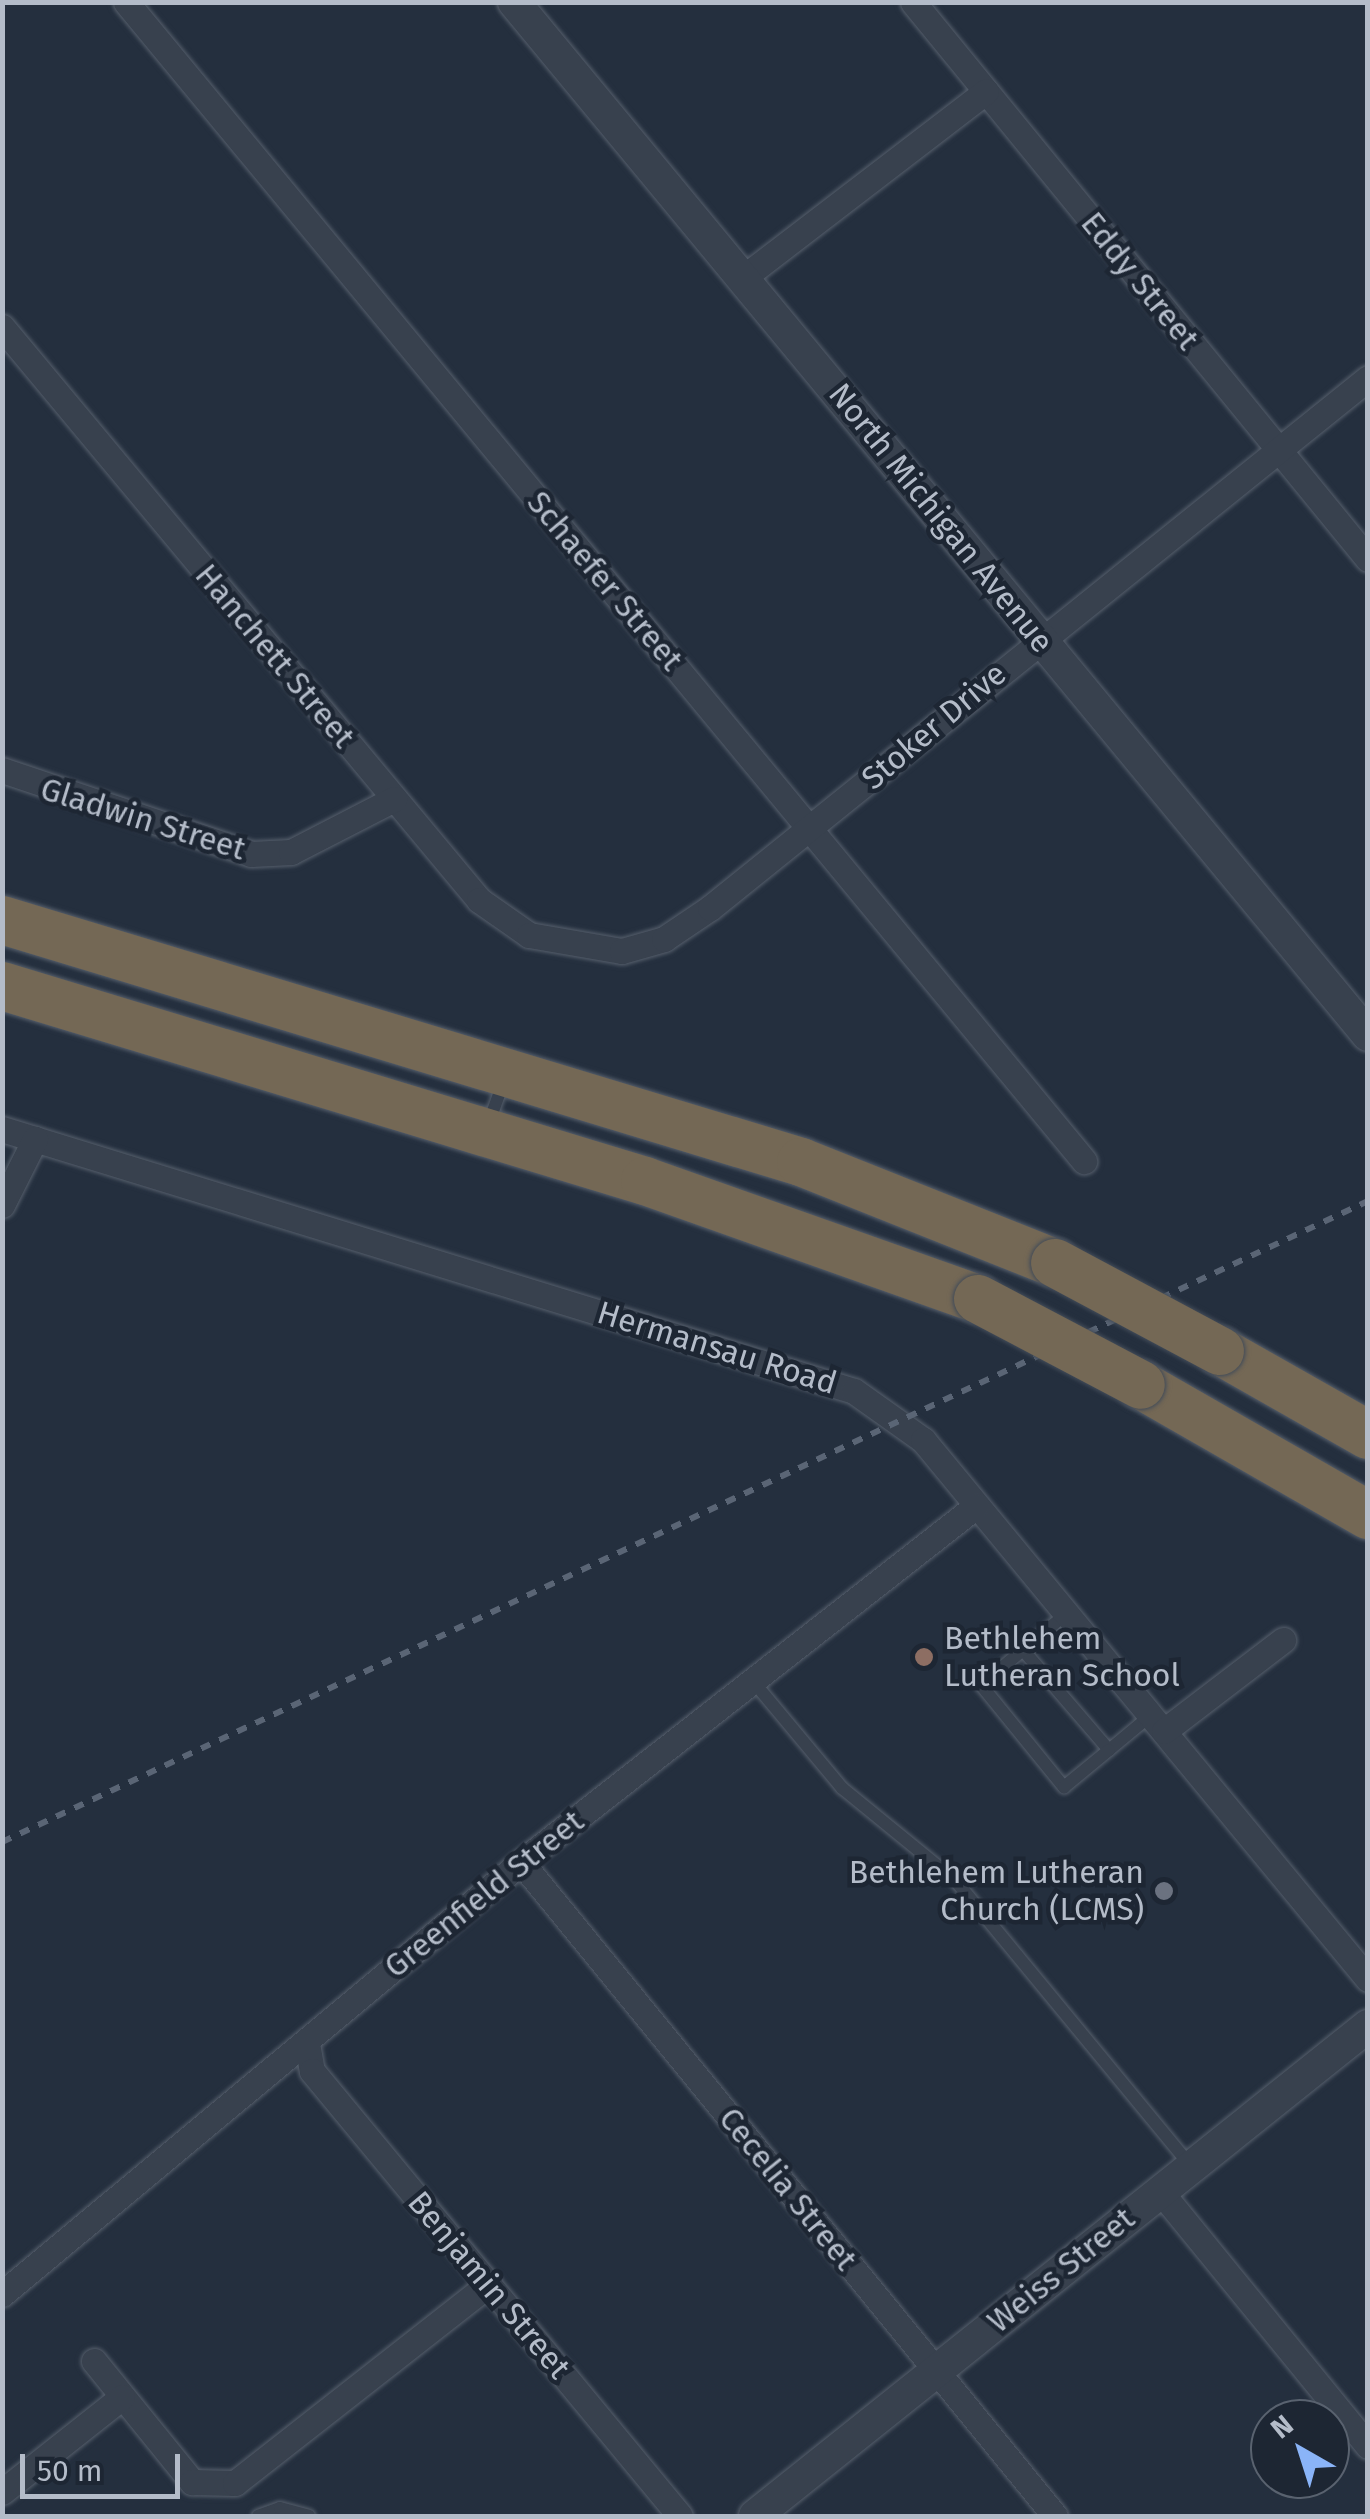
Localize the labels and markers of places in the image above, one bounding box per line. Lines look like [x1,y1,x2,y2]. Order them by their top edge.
place label: Bethlehem Lutheran School [944,1620,1180,1695]
marker: Bethlehem Lutheran School [913,1646,935,1668]
place label: Bethlehem Lutheran Church (LCMS) [849,1854,1144,1929]
marker: Bethlehem Lutheran Church (LCMS) [1153,1880,1175,1902]

